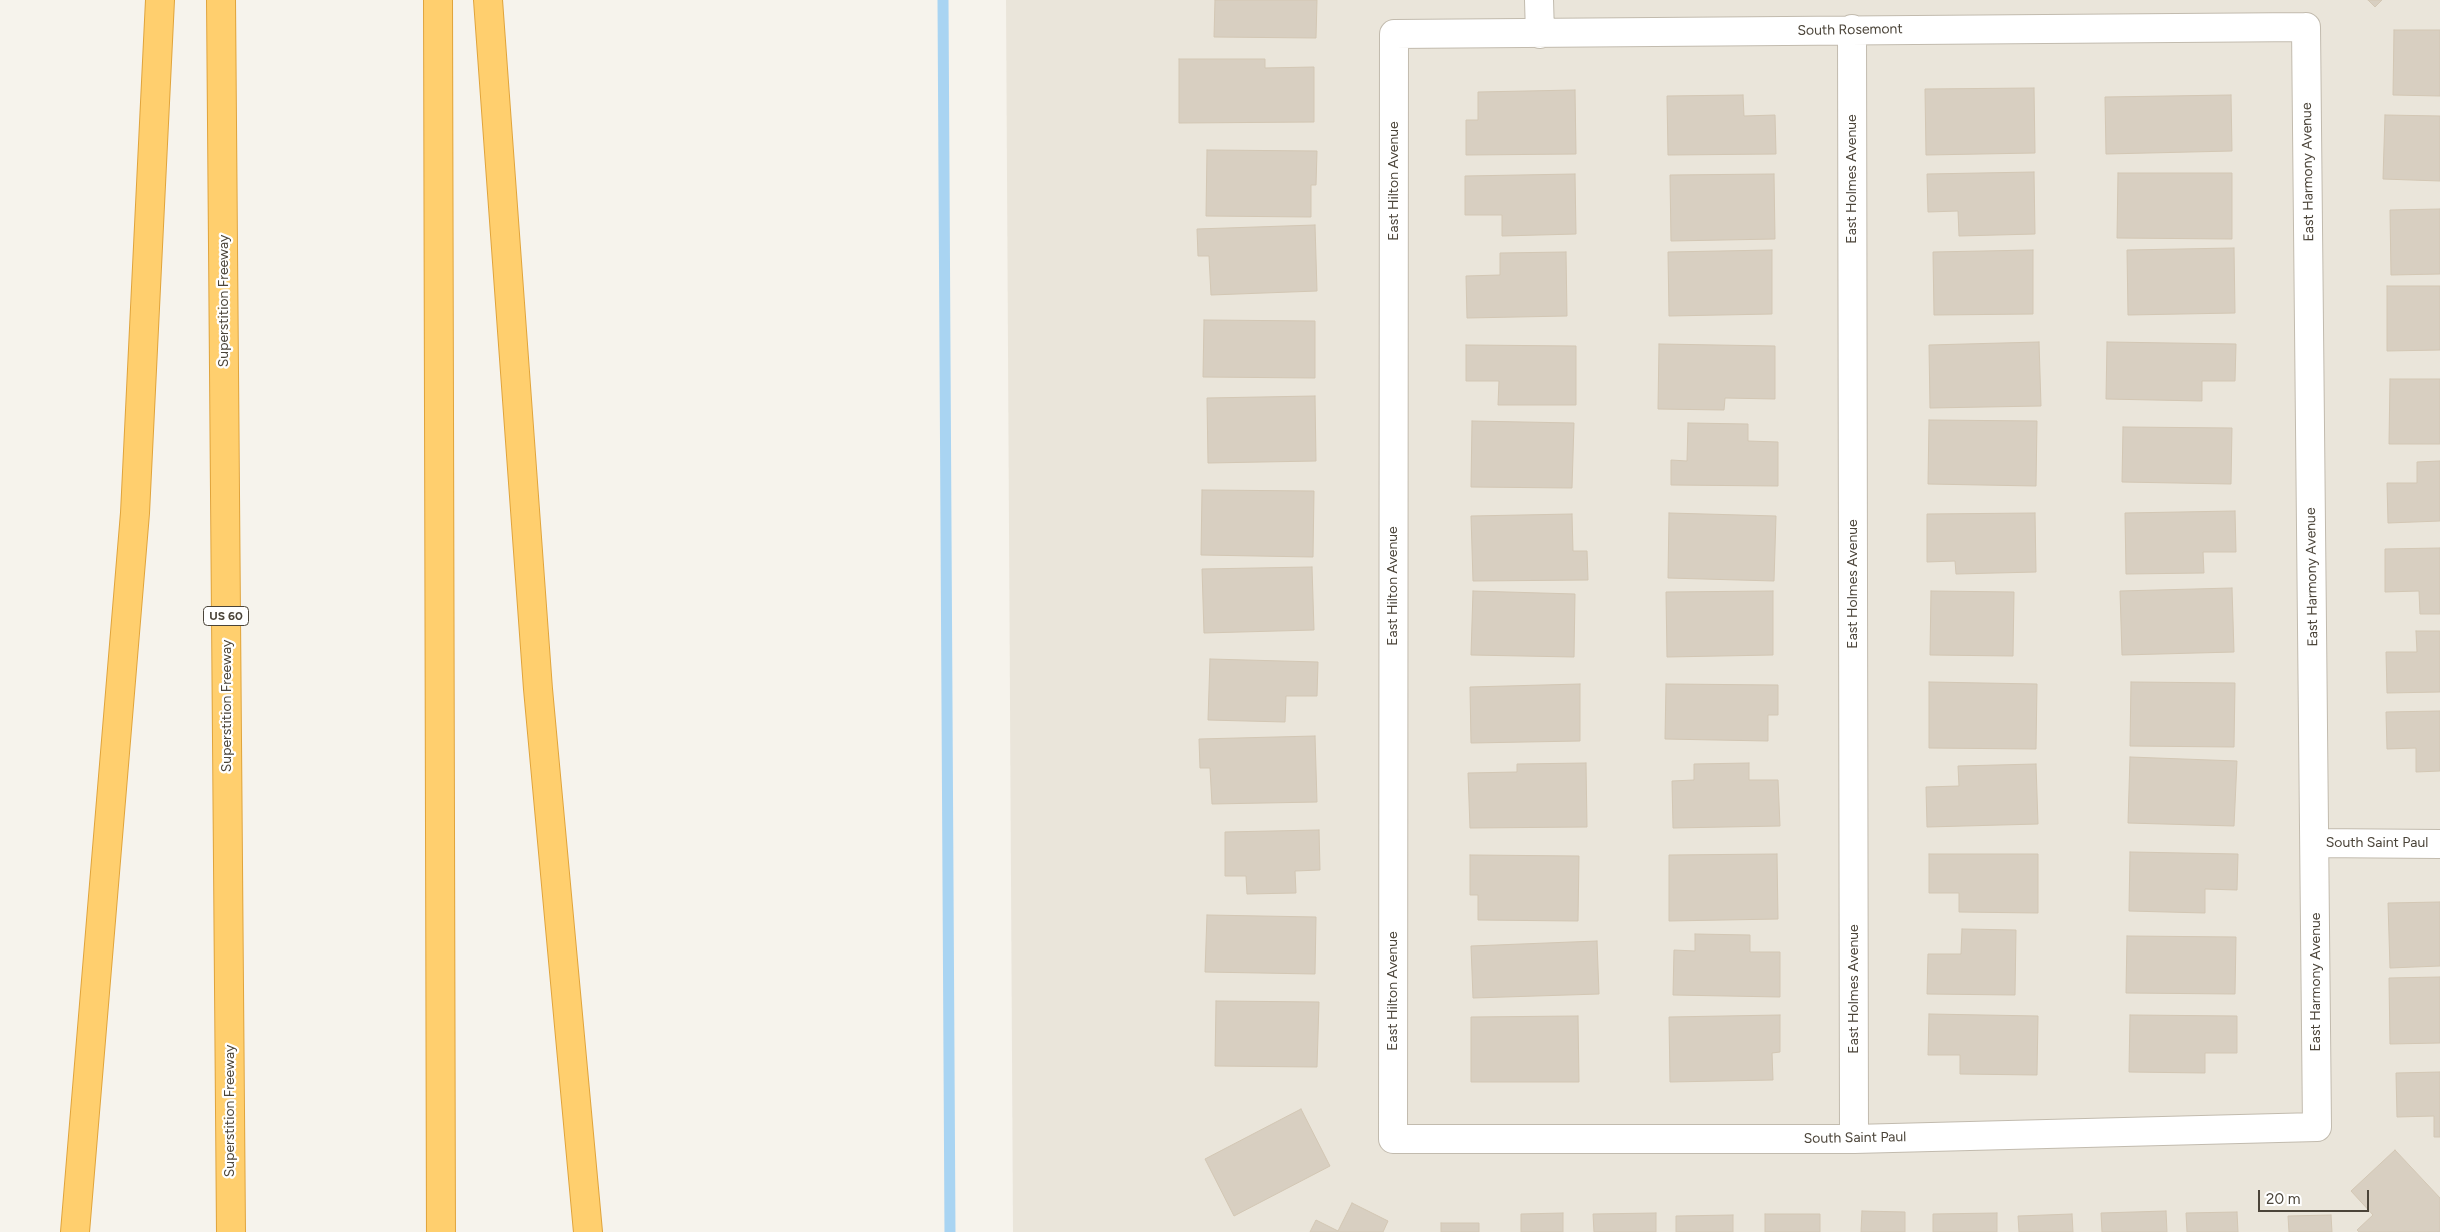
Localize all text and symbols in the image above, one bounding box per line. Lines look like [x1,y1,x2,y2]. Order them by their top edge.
street label: South Rosemont [1797,21,1903,39]
street label: East Harmony Avenue [2298,102,2318,242]
street label: East Holmes Avenue [1844,114,1860,244]
street label: East Hilton Avenue [1386,121,1402,241]
street label: Superstition Freeway [216,235,232,367]
street label: East Harmony Avenue [2302,507,2322,647]
street label: East Holmes Avenue [1845,519,1861,649]
street label: East Hilton Avenue [1385,526,1401,646]
road number: US 60 [204,606,248,626]
street label: Superstition Freeway [219,640,235,772]
street label: South Saint Paul [2326,835,2428,851]
street label: East Harmony Avenue [2308,913,2324,1051]
street label: East Holmes Avenue [1846,924,1862,1054]
street label: East Hilton Avenue [1385,931,1401,1051]
street label: Superstition Freeway [222,1045,238,1177]
street label: South Saint Paul [1804,1129,1906,1147]
scale bar [2260,1180,2371,1212]
text: 20 m [2266,1190,2300,1208]

